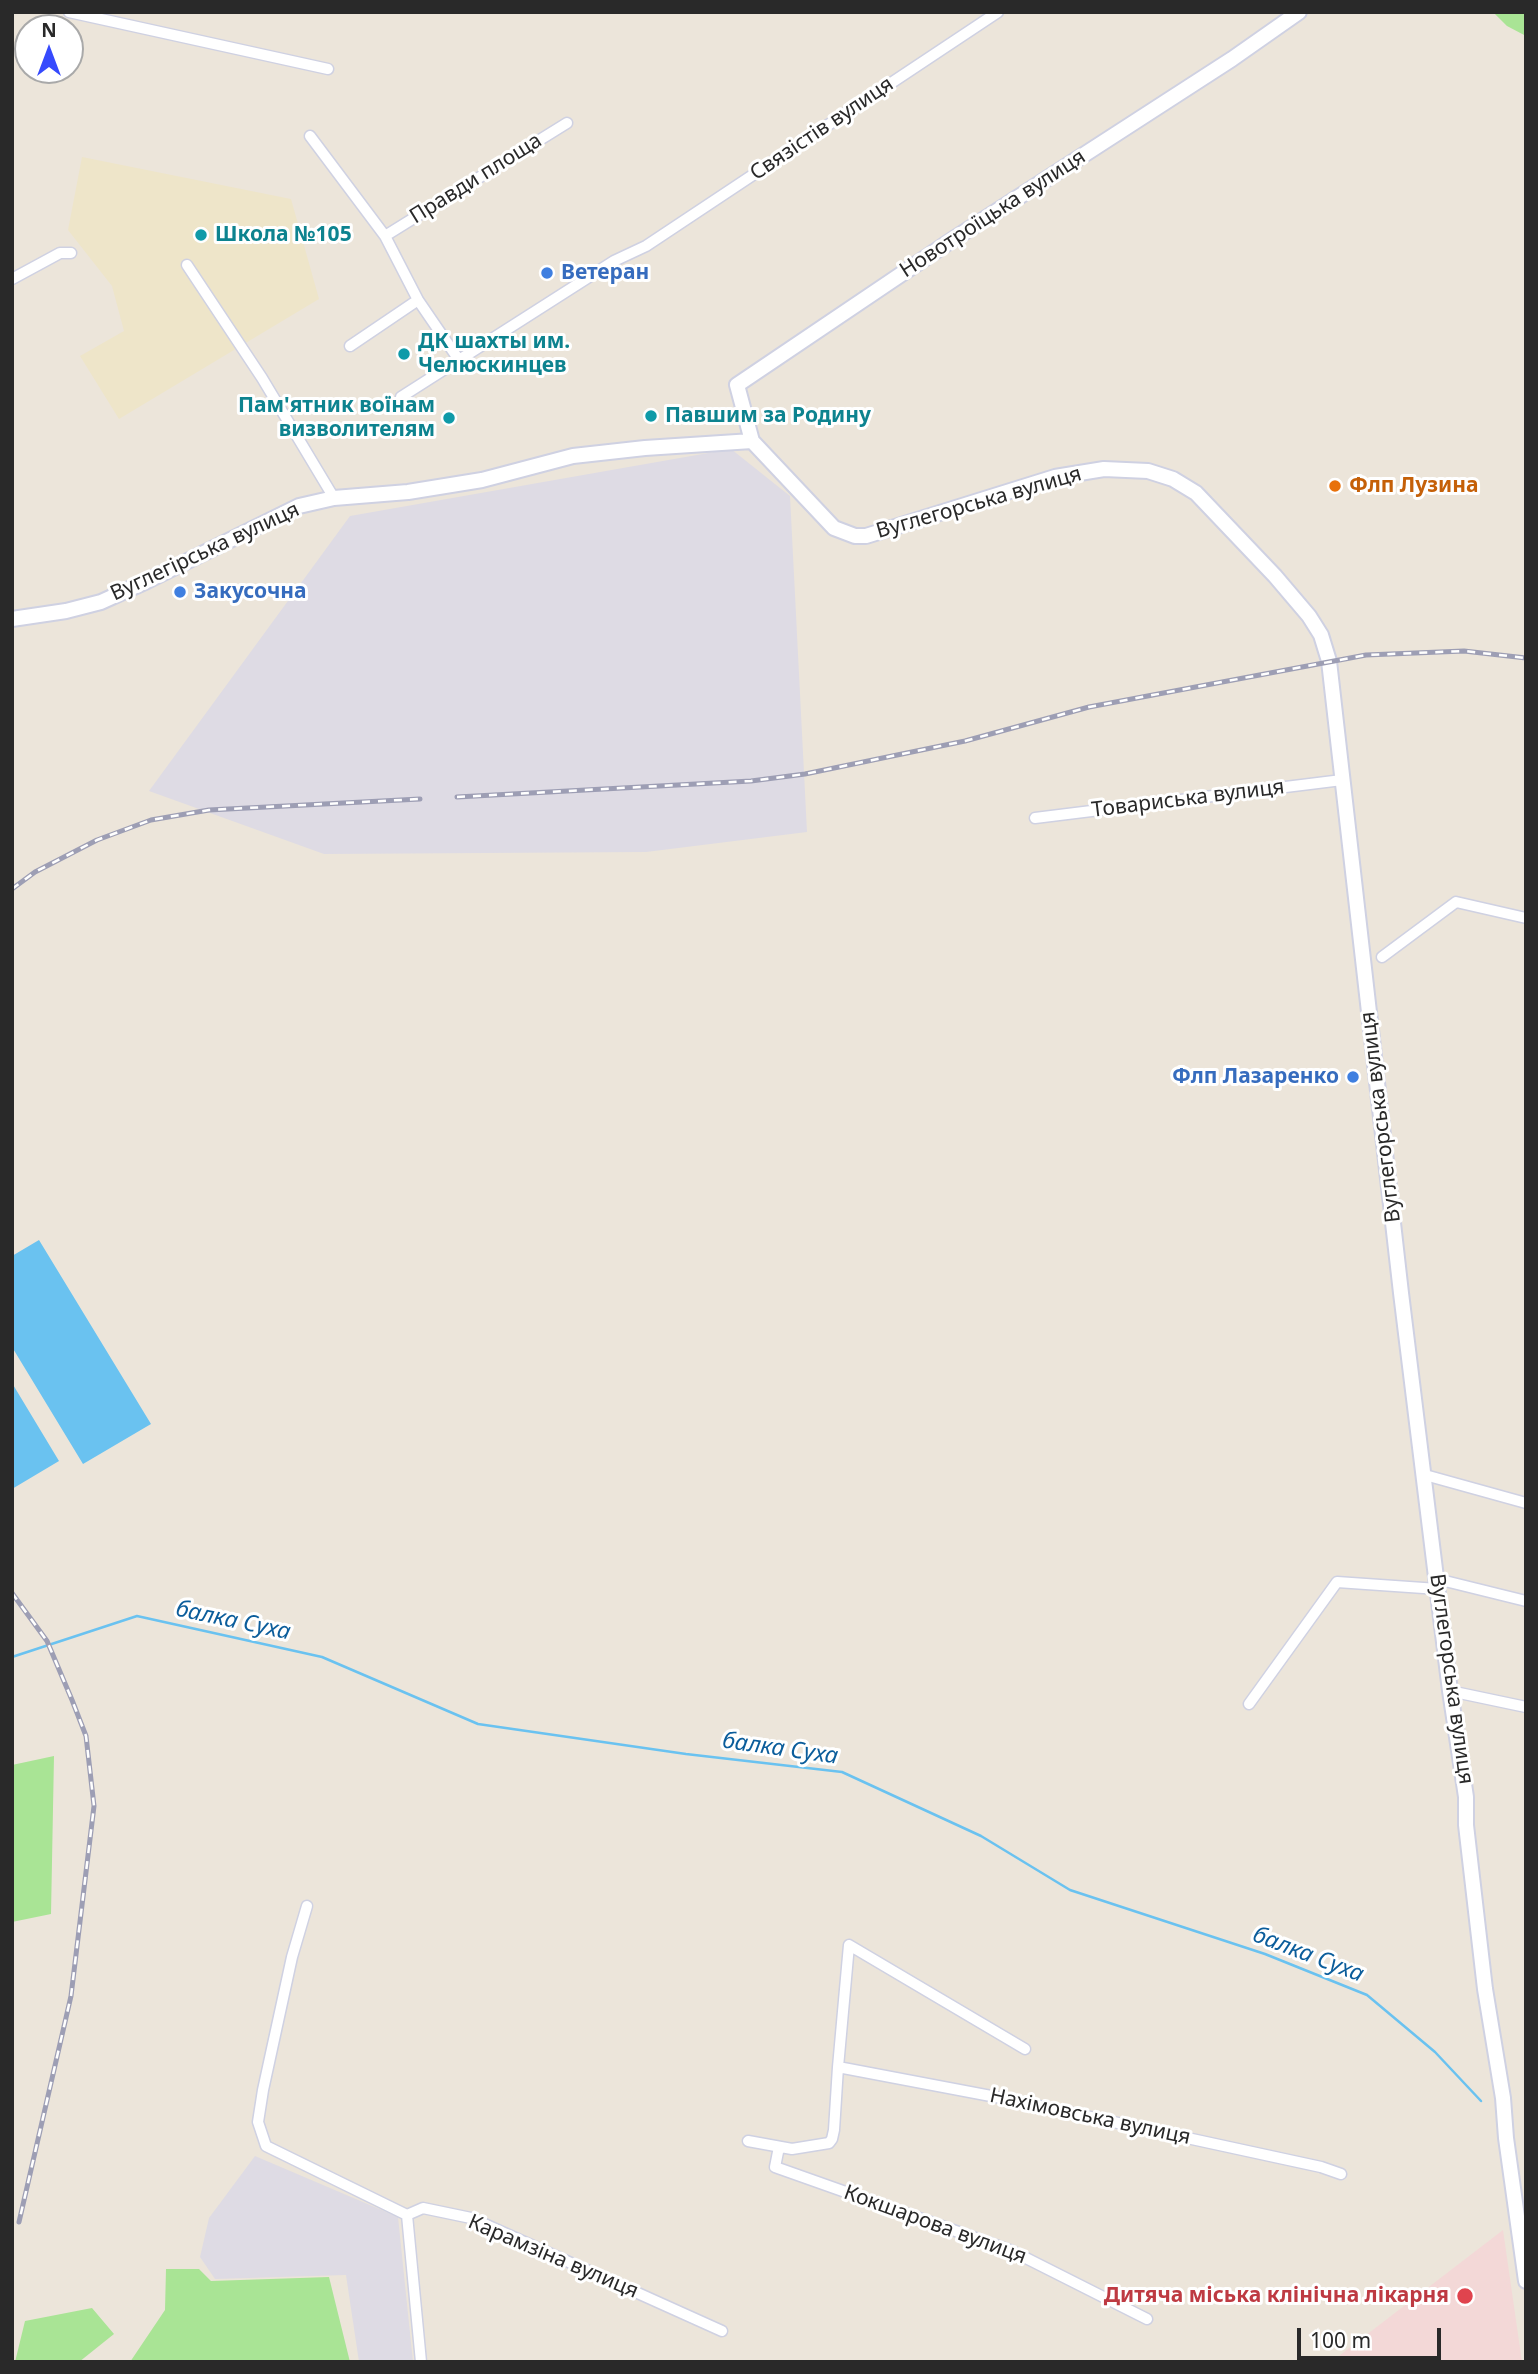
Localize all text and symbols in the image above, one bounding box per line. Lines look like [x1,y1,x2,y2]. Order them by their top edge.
north arrow [14,14,84,84]
text: N [41,17,57,43]
street label: Связістів вулиця [746,72,898,186]
street label: Правди площа [405,128,547,230]
street label: Новотроїцька вулиця [895,145,1091,283]
place label: Школа №105 [215,222,352,248]
marker: Школа №105 [193,227,209,243]
place label: Ветеран [561,260,649,286]
marker: Ветеран [539,265,555,281]
place label: ДК шахты им. Челюскинцев [418,329,570,379]
marker: ДК шахты им. Челюскинцев [396,346,412,362]
place label: Пам'ятник воїнам визволителям [238,393,435,443]
place label: Павшим за Родину [665,403,871,429]
marker: Павшим за Родину [643,408,659,424]
marker: Пам'ятник воїнам визволителям [441,410,457,426]
street label: Вуглегорська вулиця [873,462,1085,544]
place label: Флп Лузина [1349,473,1478,499]
marker: Флп Лузина [1327,478,1343,494]
street label: Вуглегірська вулиця [107,497,303,607]
place label: Закусочна [194,579,307,605]
marker: Закусочна [172,584,188,600]
street label: Товариська вулиця [1090,775,1286,823]
street label: Вуглегорська вулиця [1356,1010,1406,1224]
place label: Флп Лазаренко [1172,1064,1339,1090]
marker: Флп Лазаренко [1345,1069,1361,1085]
street label: Вуглегорська вулиця [1424,1572,1478,1786]
water label: балка Суха [173,1595,293,1647]
water label: балка Суха [720,1727,840,1771]
water label: балка Суха [1249,1921,1367,1989]
street label: Нахімовська вулиця [987,2083,1193,2151]
street label: Кокшарова вулиця [840,2180,1030,2270]
street label: Карамзіна вулиця [464,2210,642,2304]
place label: Дитяча міська клінічна лікарня [1104,2283,1449,2309]
marker: Дитяча міська клінічна лікарня [1455,2286,1475,2306]
scale bar [1300,2314,1444,2358]
text: 100 m [1310,2326,1371,2354]

